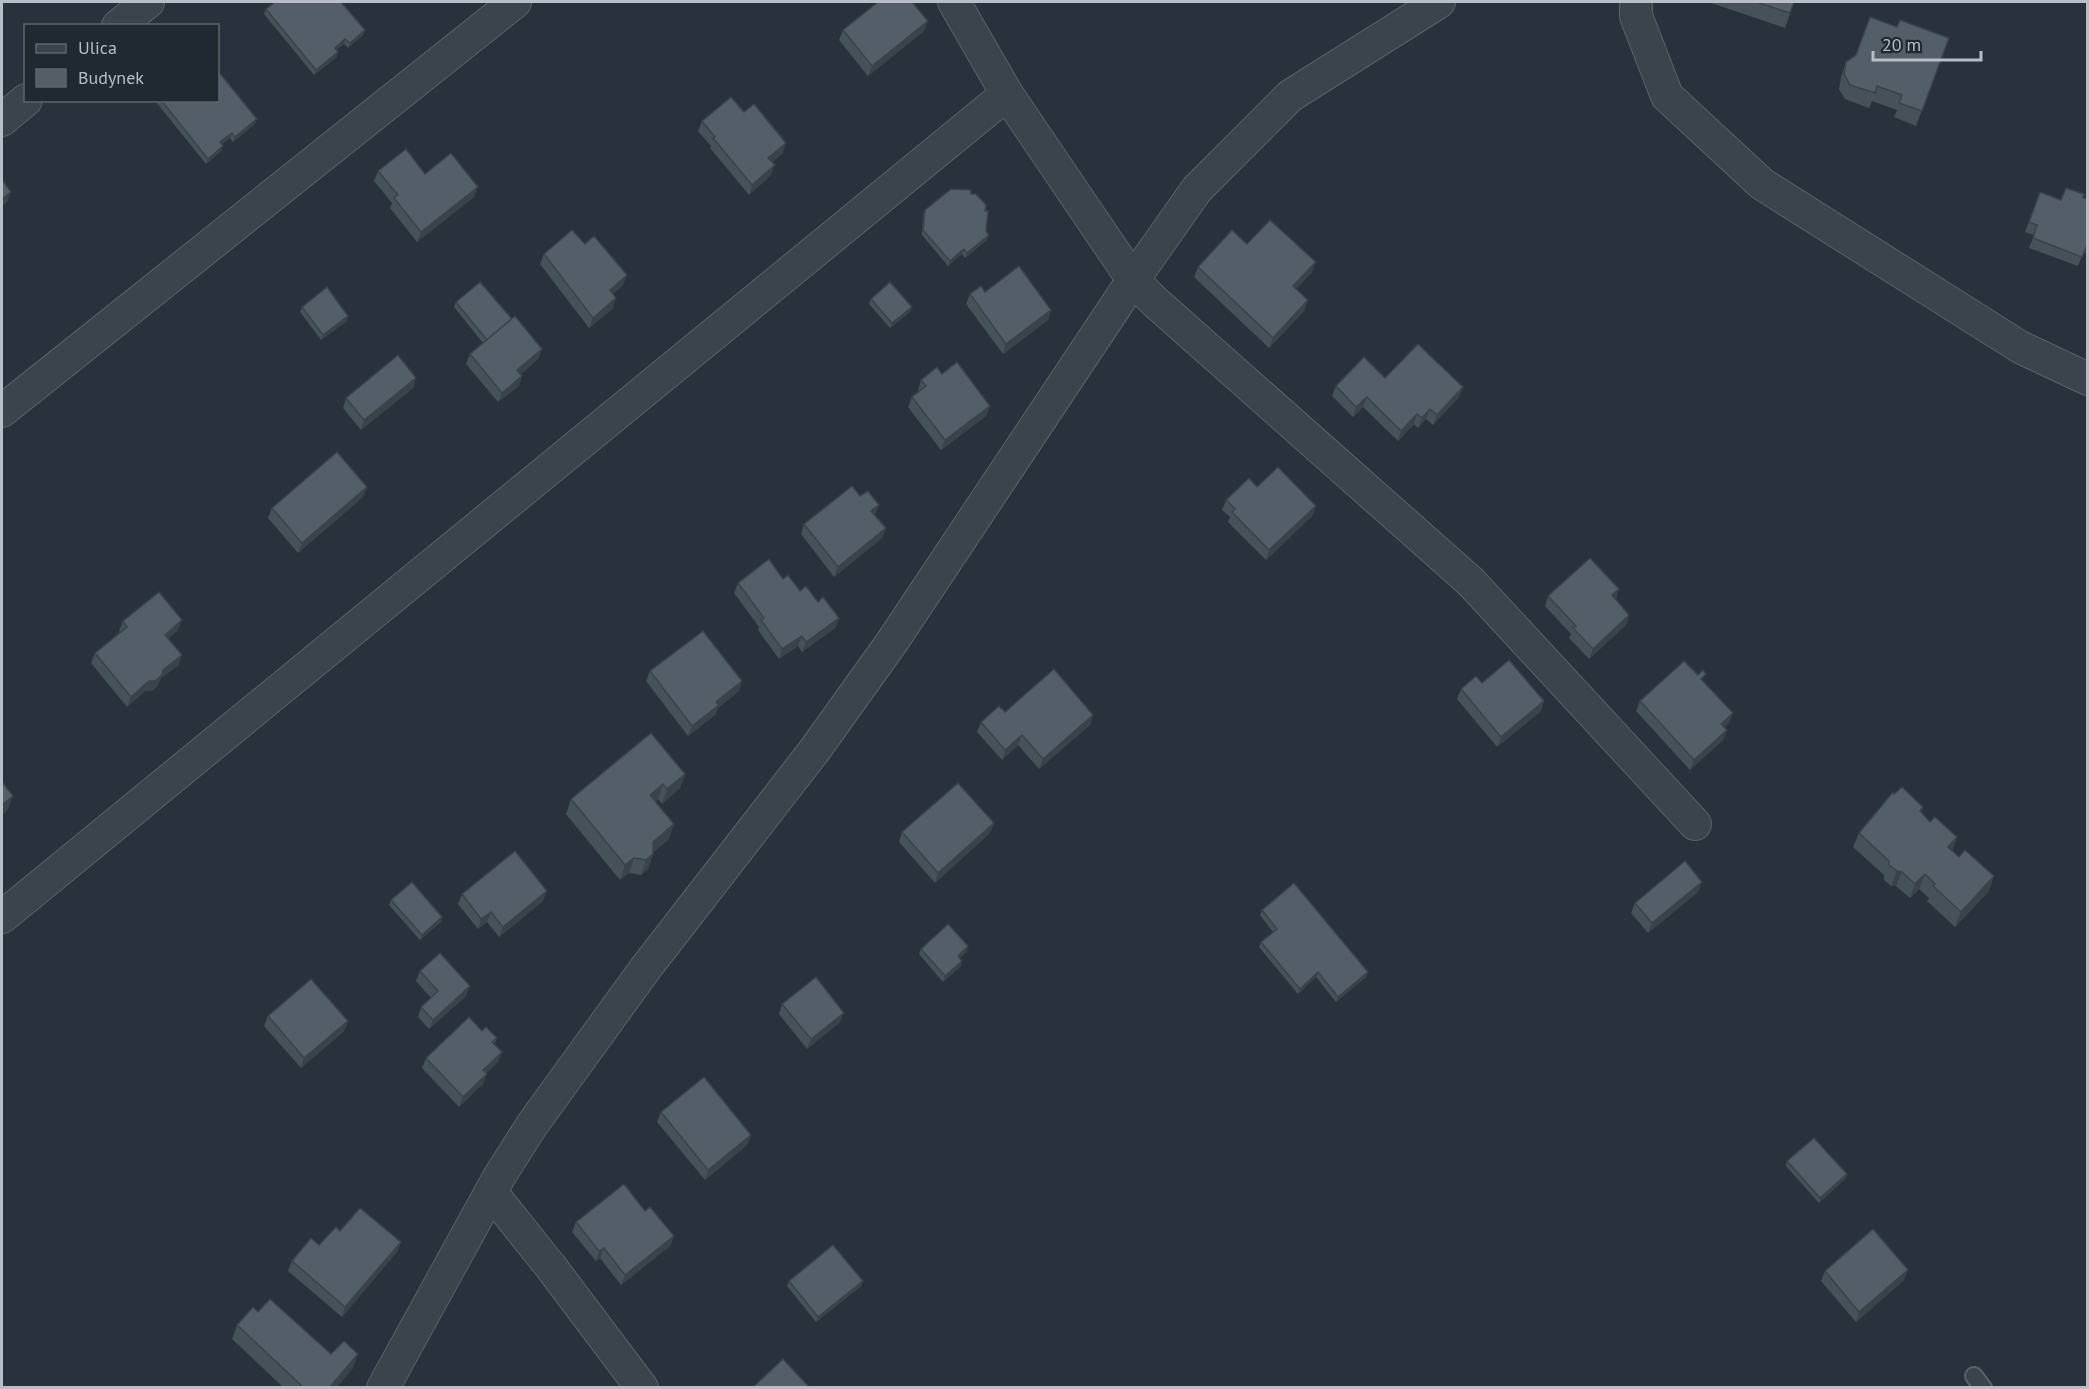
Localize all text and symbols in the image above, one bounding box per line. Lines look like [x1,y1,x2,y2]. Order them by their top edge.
legend [24,24,219,102]
scale bar [1873,24,1981,62]
text: 20 m [1882,33,1921,56]
text: Ulica [78,36,117,59]
text: Budynek [78,66,144,89]

